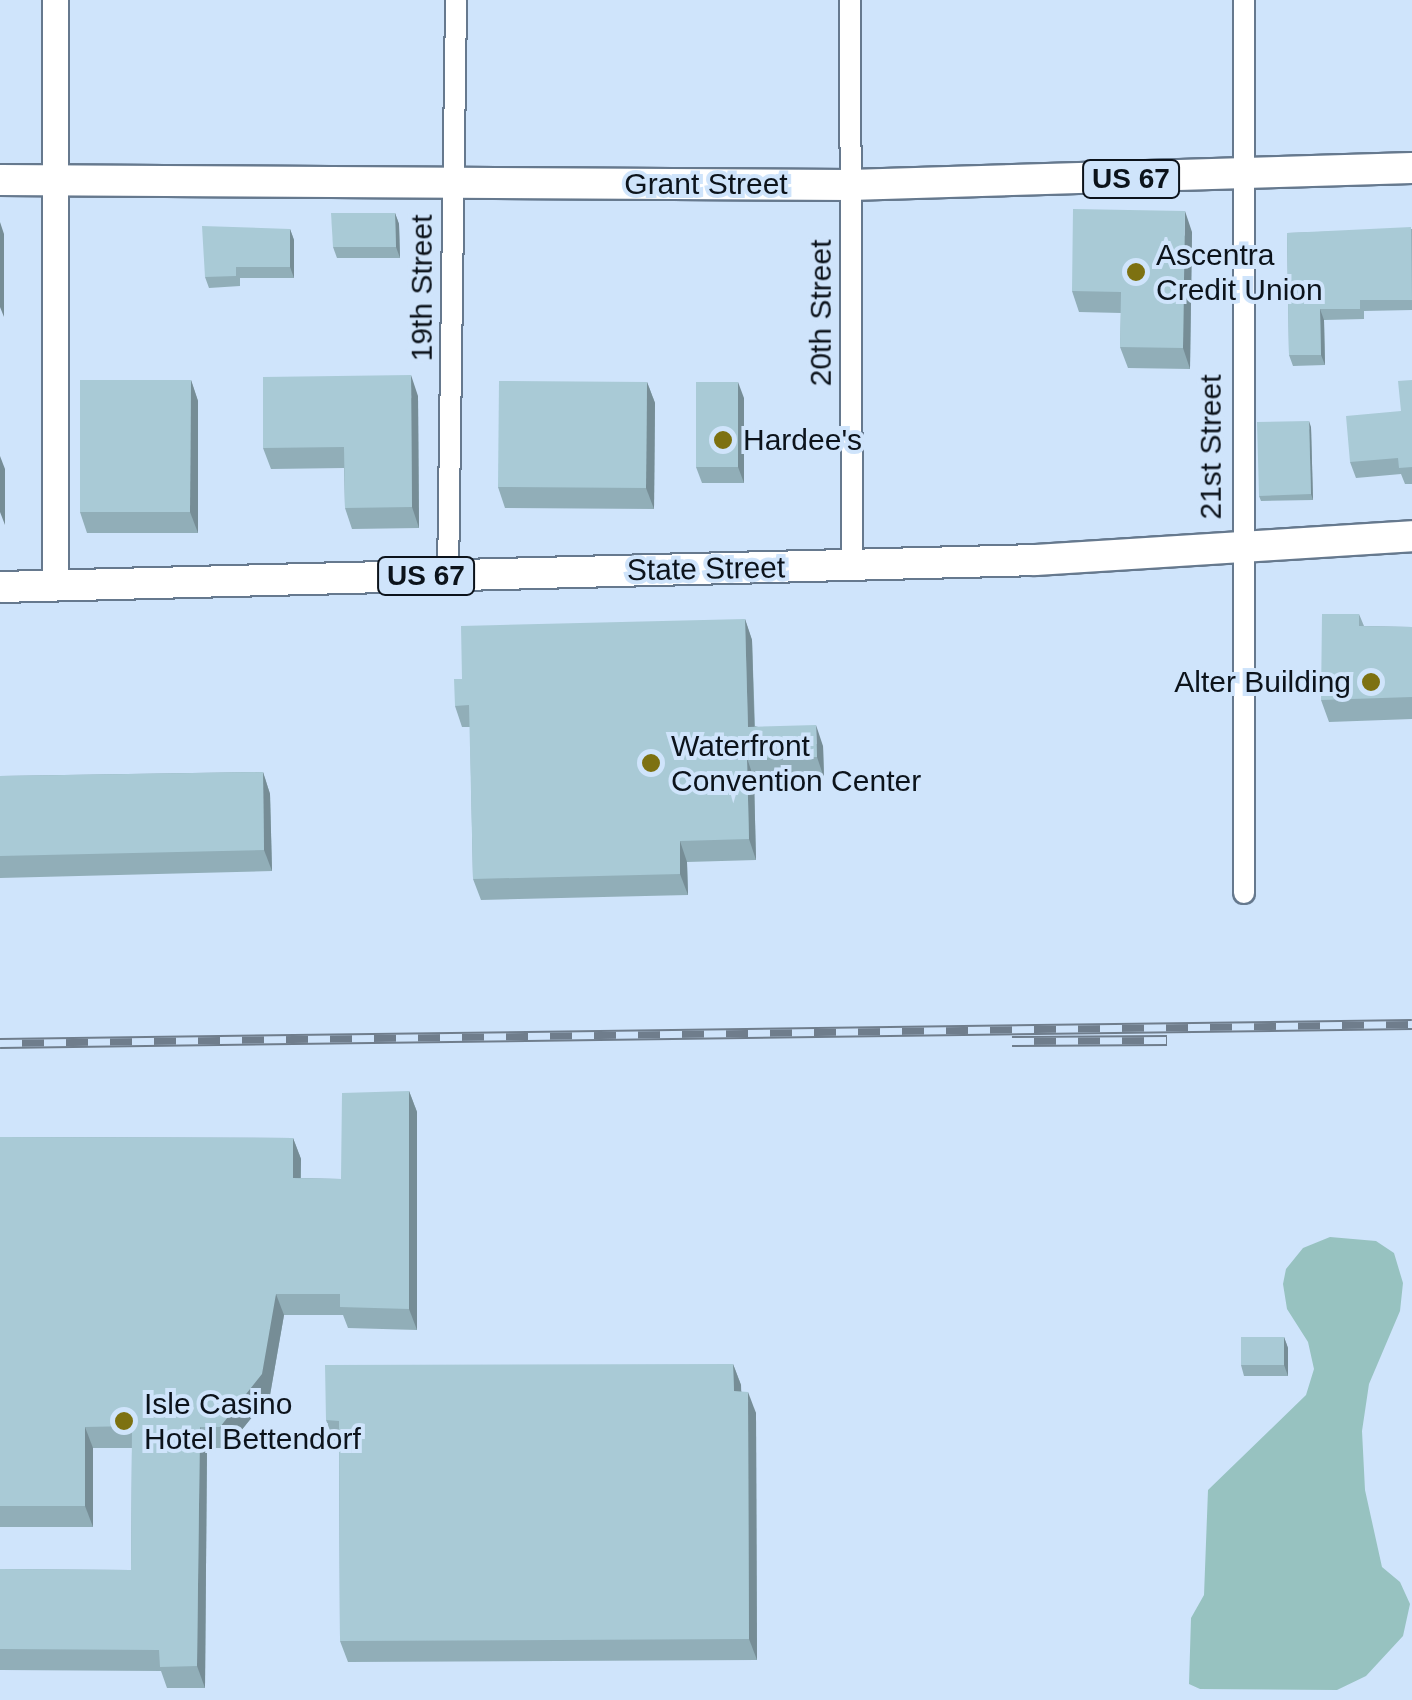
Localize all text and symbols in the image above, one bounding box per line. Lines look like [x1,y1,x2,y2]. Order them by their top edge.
road number: US 67 [1081,156,1181,202]
street label: Grant Street [624,166,788,202]
street label: 19th Street [404,215,440,361]
place label: Ascentra Credit Union [1156,237,1323,308]
street label: 20th Street [803,240,839,386]
marker: Ascentra Credit Union [1125,261,1147,283]
street label: 21st Street [1193,374,1229,520]
place label: Hardee's [743,422,862,458]
marker: Hardee's [712,429,734,451]
street label: State Street [626,550,786,588]
road number: US 67 [376,553,476,599]
place label: Alter Building [1174,664,1351,700]
marker: Alter Building [1360,671,1382,693]
place label: Waterfront Convention Center [671,728,921,798]
marker: Waterfront Convention Center [640,752,662,774]
place label: Isle Casino Hotel Bettendorf [144,1386,361,1456]
marker: Isle Casino Hotel Bettendorf [113,1410,135,1432]

